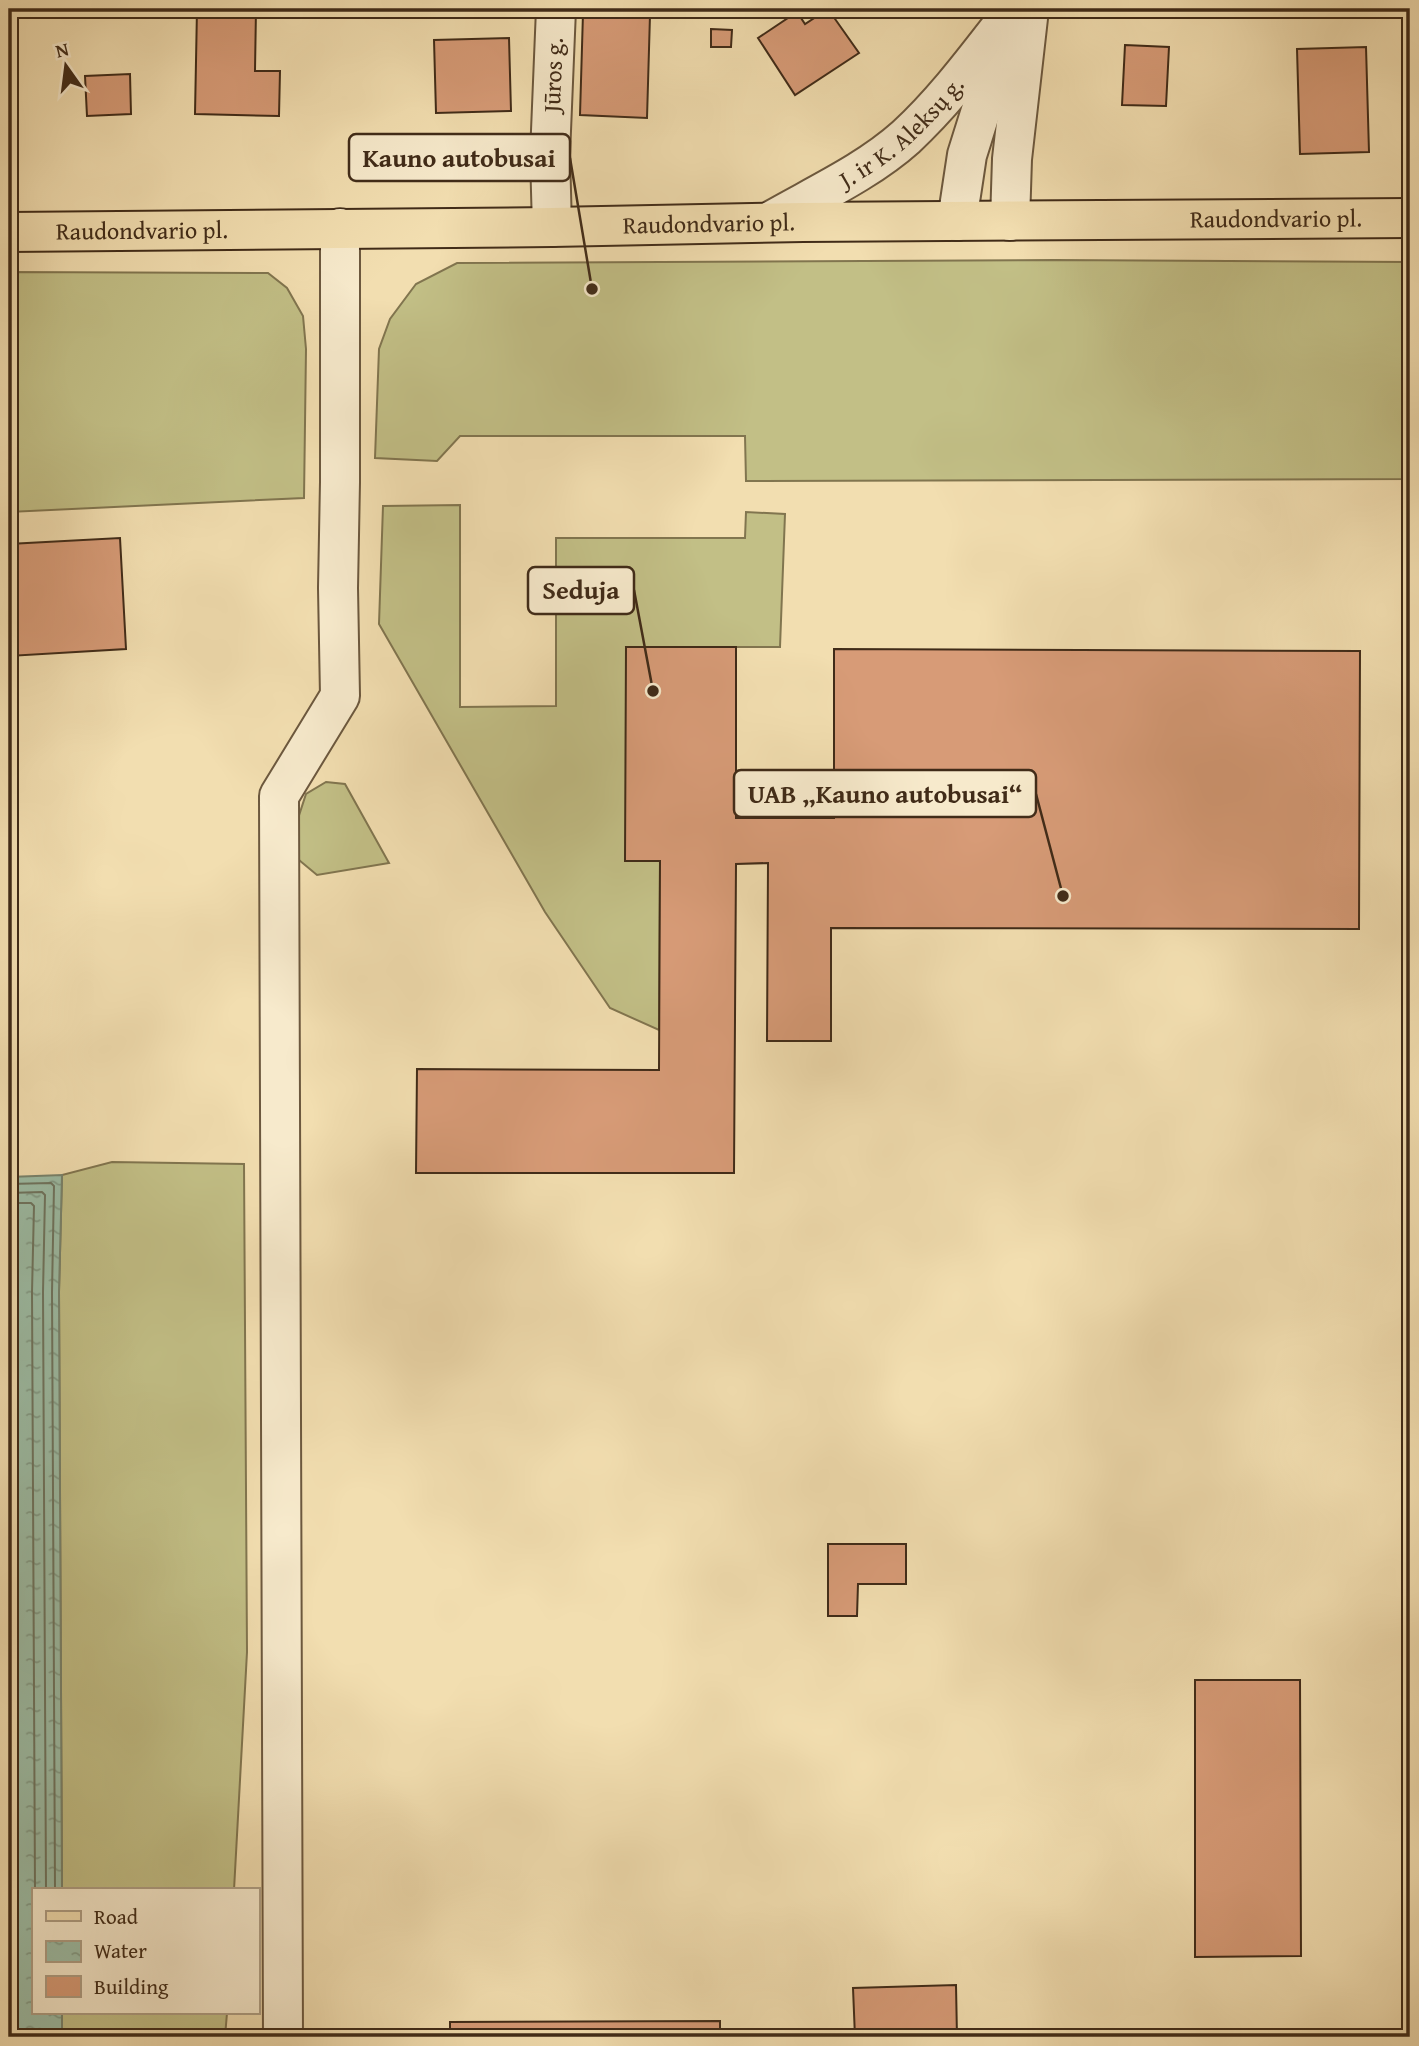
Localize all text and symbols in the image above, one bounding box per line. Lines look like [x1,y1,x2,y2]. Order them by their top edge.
north arrow [32,32,102,102]
text: N [52,34,72,65]
street label: Jūros g. [534,37,572,116]
street label: J. ir K. Aleksų g. [830,69,972,198]
callout: Kauno autobusai [349,134,570,181]
text: Kauno autobusai [362,138,556,177]
street label: Raudondvario pl. [1190,200,1362,236]
street label: Raudondvario pl. [623,204,795,243]
street label: Raudondvario pl. [56,212,228,249]
callout: Seduja [528,567,634,614]
text: Seduja [542,570,620,609]
callout: UAB „Kauno autobusai“ [734,770,1036,817]
text: UAB „Kauno autobusai“ [748,774,1022,813]
legend [32,1888,259,2014]
text: Road [94,1901,139,1932]
text: Water [94,1935,147,1966]
text: Building [94,1971,169,2002]

